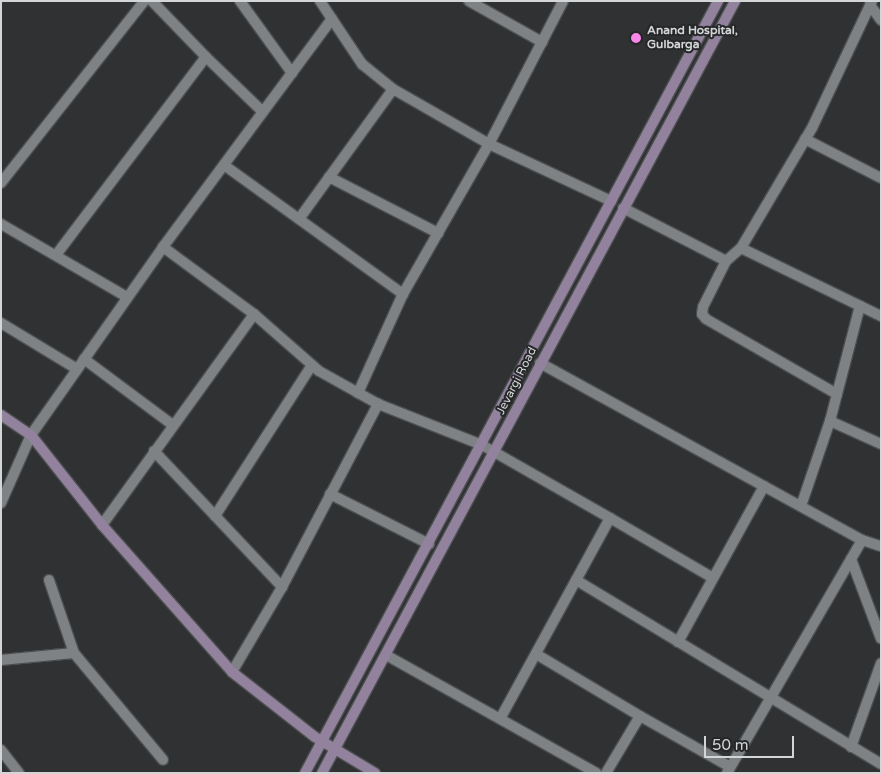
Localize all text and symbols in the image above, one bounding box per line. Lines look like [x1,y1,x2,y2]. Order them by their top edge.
place label: Anand Hospital, Gulbarga [647,24,738,52]
marker: Anand Hospital, Gulbarga [629,31,643,45]
street label: Jevargi Road [494,345,540,417]
scale bar [707,726,797,758]
text: 50 m [712,736,749,754]

